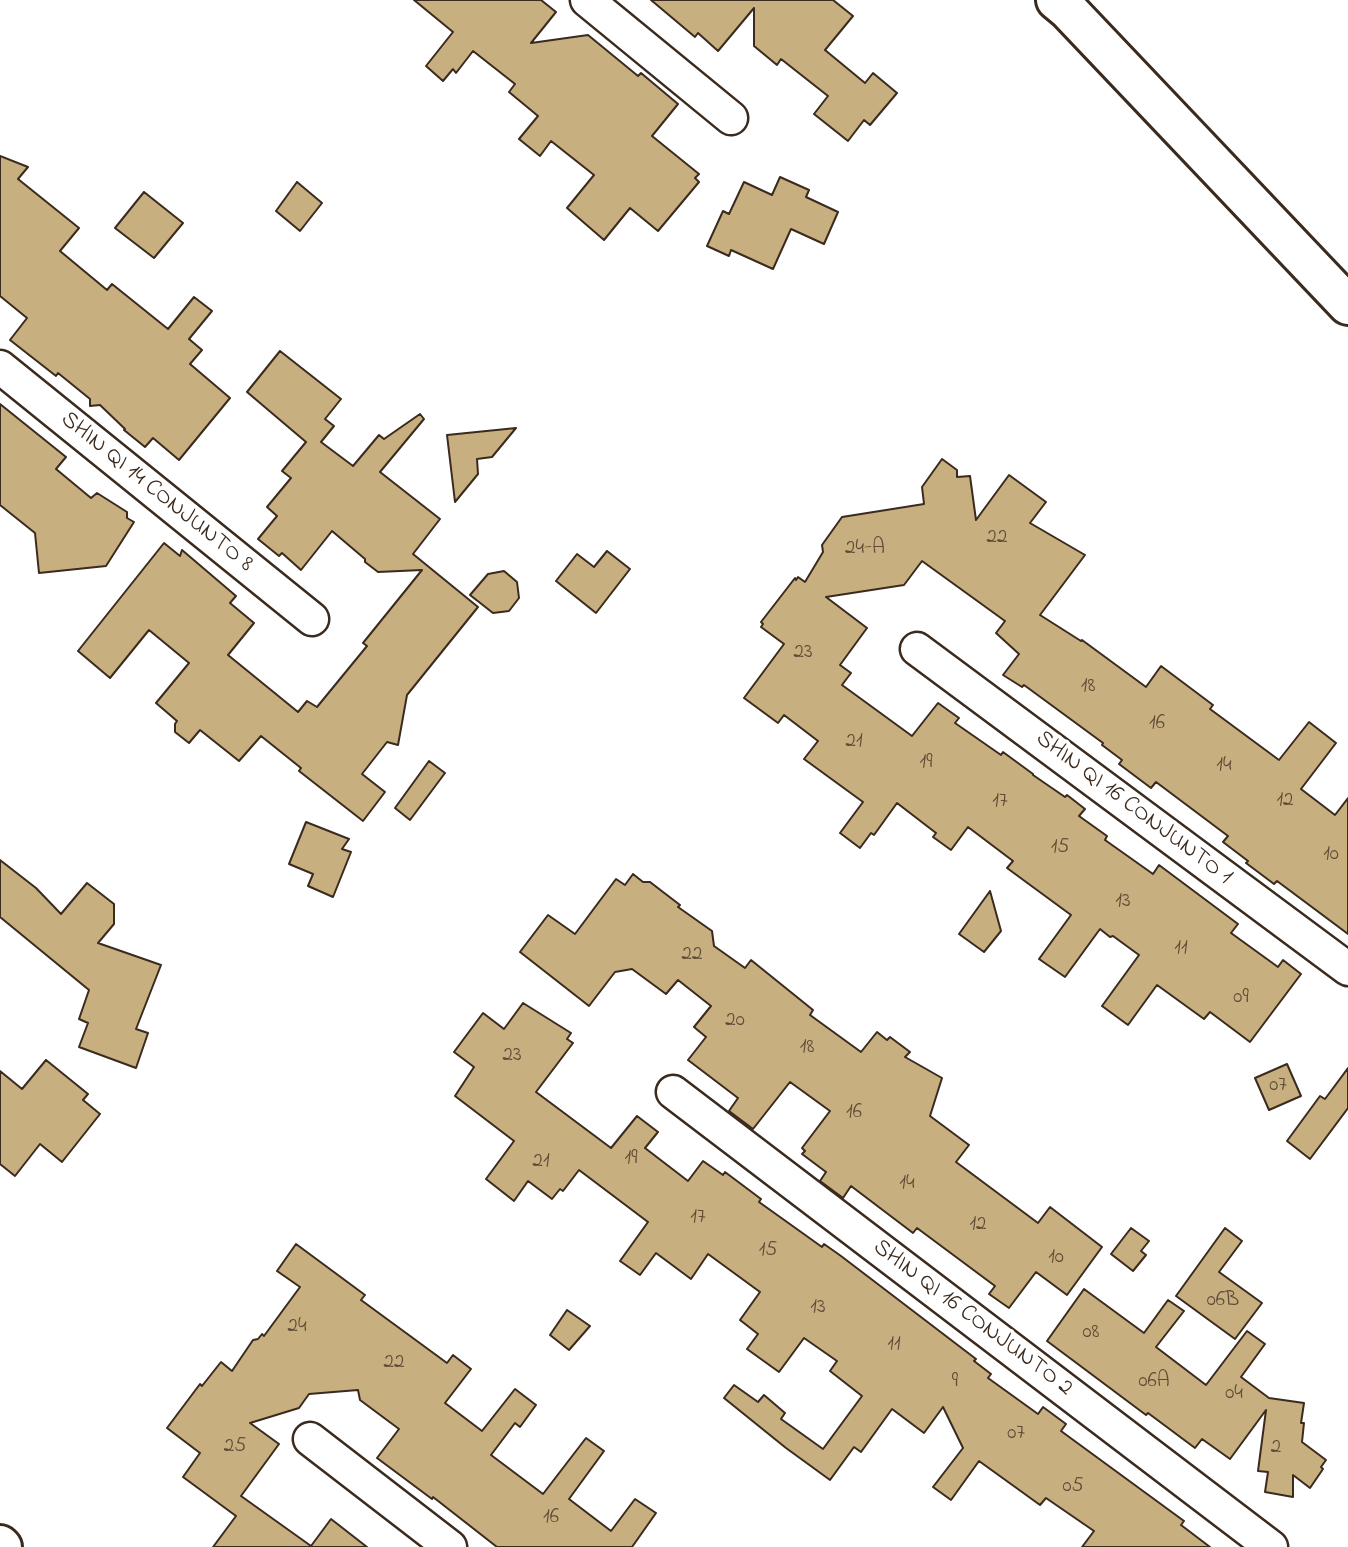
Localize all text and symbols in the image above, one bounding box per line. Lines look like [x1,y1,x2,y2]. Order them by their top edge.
street label: SHIN QI 14 CONJUNTO 8 [54,406,258,580]
house number: 22 [987,526,1007,552]
house number: 24-A [845,537,885,563]
house number: 23 [793,641,813,667]
house number: 18 [1081,675,1095,701]
house number: 16 [1149,712,1165,738]
street label: SHIN QI 16 CONJUNTO 1 [1029,726,1237,892]
house number: 21 [845,730,863,756]
house number: 19 [920,751,932,777]
house number: 14 [1216,754,1232,780]
house number: 12 [1276,789,1294,815]
house number: 17 [992,790,1008,816]
house number: 15 [1051,836,1069,862]
house number: 10 [1323,843,1339,869]
house number: 13 [1115,890,1131,916]
house number: 11 [1174,937,1188,963]
house number: 22 [682,943,702,969]
house number: 09 [1233,986,1249,1012]
house number: 20 [725,1009,745,1035]
house number: 18 [800,1036,814,1062]
house number: 23 [502,1044,522,1070]
house number: 07 [1269,1074,1287,1100]
house number: 16 [846,1101,862,1127]
house number: 19 [625,1147,637,1173]
house number: 21 [532,1150,550,1176]
house number: 14 [899,1172,915,1198]
house number: 17 [690,1206,706,1232]
house number: 12 [969,1213,987,1239]
street label: SHIN QI 16 CONJUNTO 2 [866,1234,1078,1404]
house number: 15 [759,1239,777,1265]
house number: 10 [1048,1246,1064,1272]
house number: 06B [1207,1289,1239,1315]
house number: 13 [810,1296,826,1322]
house number: 24 [287,1315,307,1341]
house number: 08 [1083,1321,1099,1347]
house number: 11 [887,1333,901,1359]
house number: 22 [384,1351,404,1377]
house number: 9 [952,1370,958,1396]
house number: 06A [1138,1370,1170,1396]
house number: 04 [1225,1382,1243,1408]
house number: 07 [1007,1422,1025,1448]
house number: 25 [224,1435,246,1461]
house number: 2 [1271,1436,1281,1462]
house number: 05 [1062,1475,1084,1501]
house number: 16 [543,1506,559,1532]

